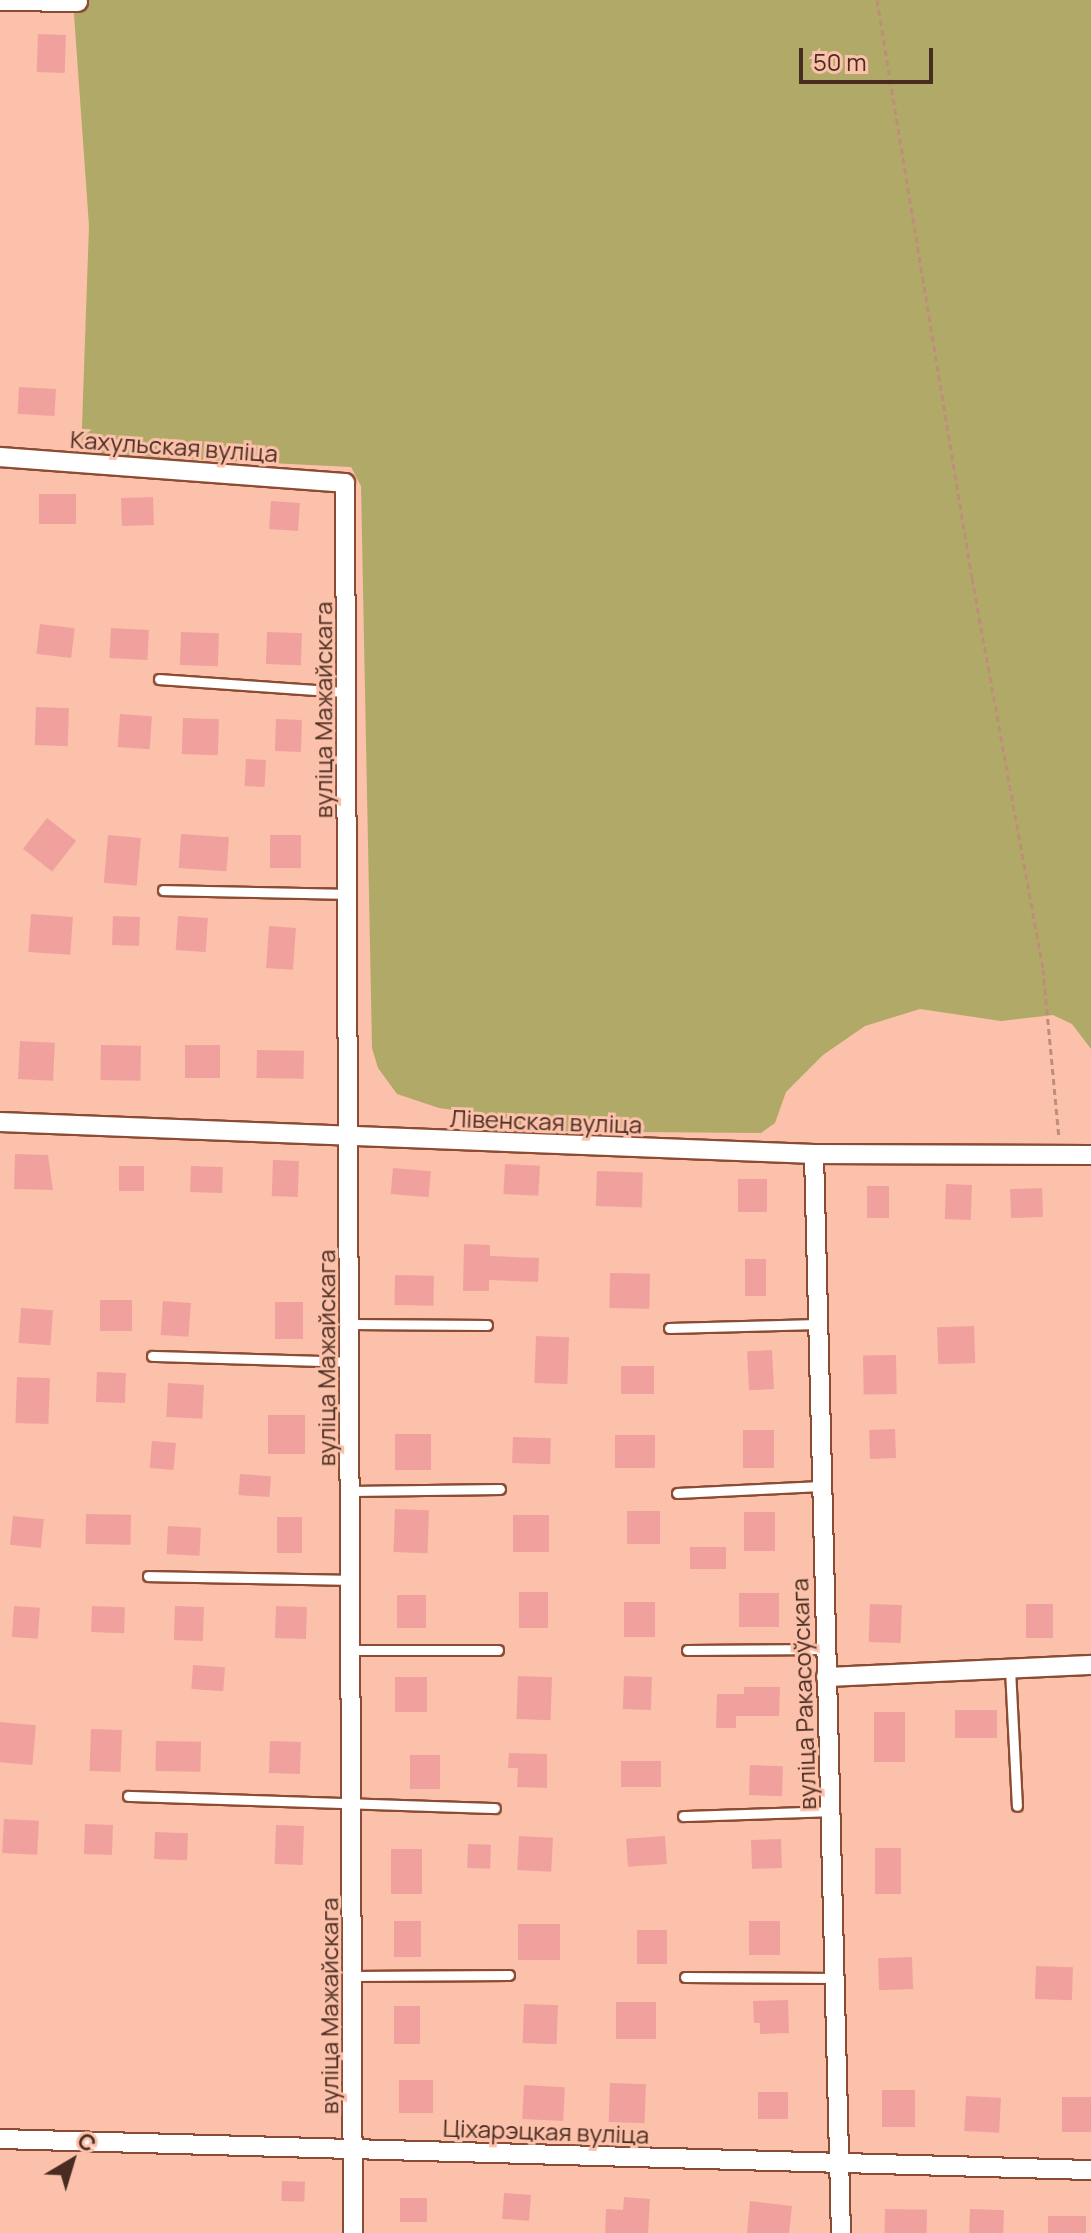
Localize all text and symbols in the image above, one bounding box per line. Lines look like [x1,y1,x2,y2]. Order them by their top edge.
scale bar [803,32,937,82]
text: 50 m [813,45,867,78]
street label: Кахульская вуліца [69,424,279,468]
street label: вуліца Мажайскага [309,602,337,818]
street label: Лівенская вуліца [449,1103,643,1139]
street label: вуліца Мажайскага [312,1250,340,1466]
street label: вуліца Ракасоўскага [785,1578,821,1810]
street label: вуліца Мажайскага [315,1898,343,2114]
street label: Ціхарэцкая вуліца [442,2113,650,2149]
north arrow [32,2121,112,2201]
text: С [71,2125,102,2159]

